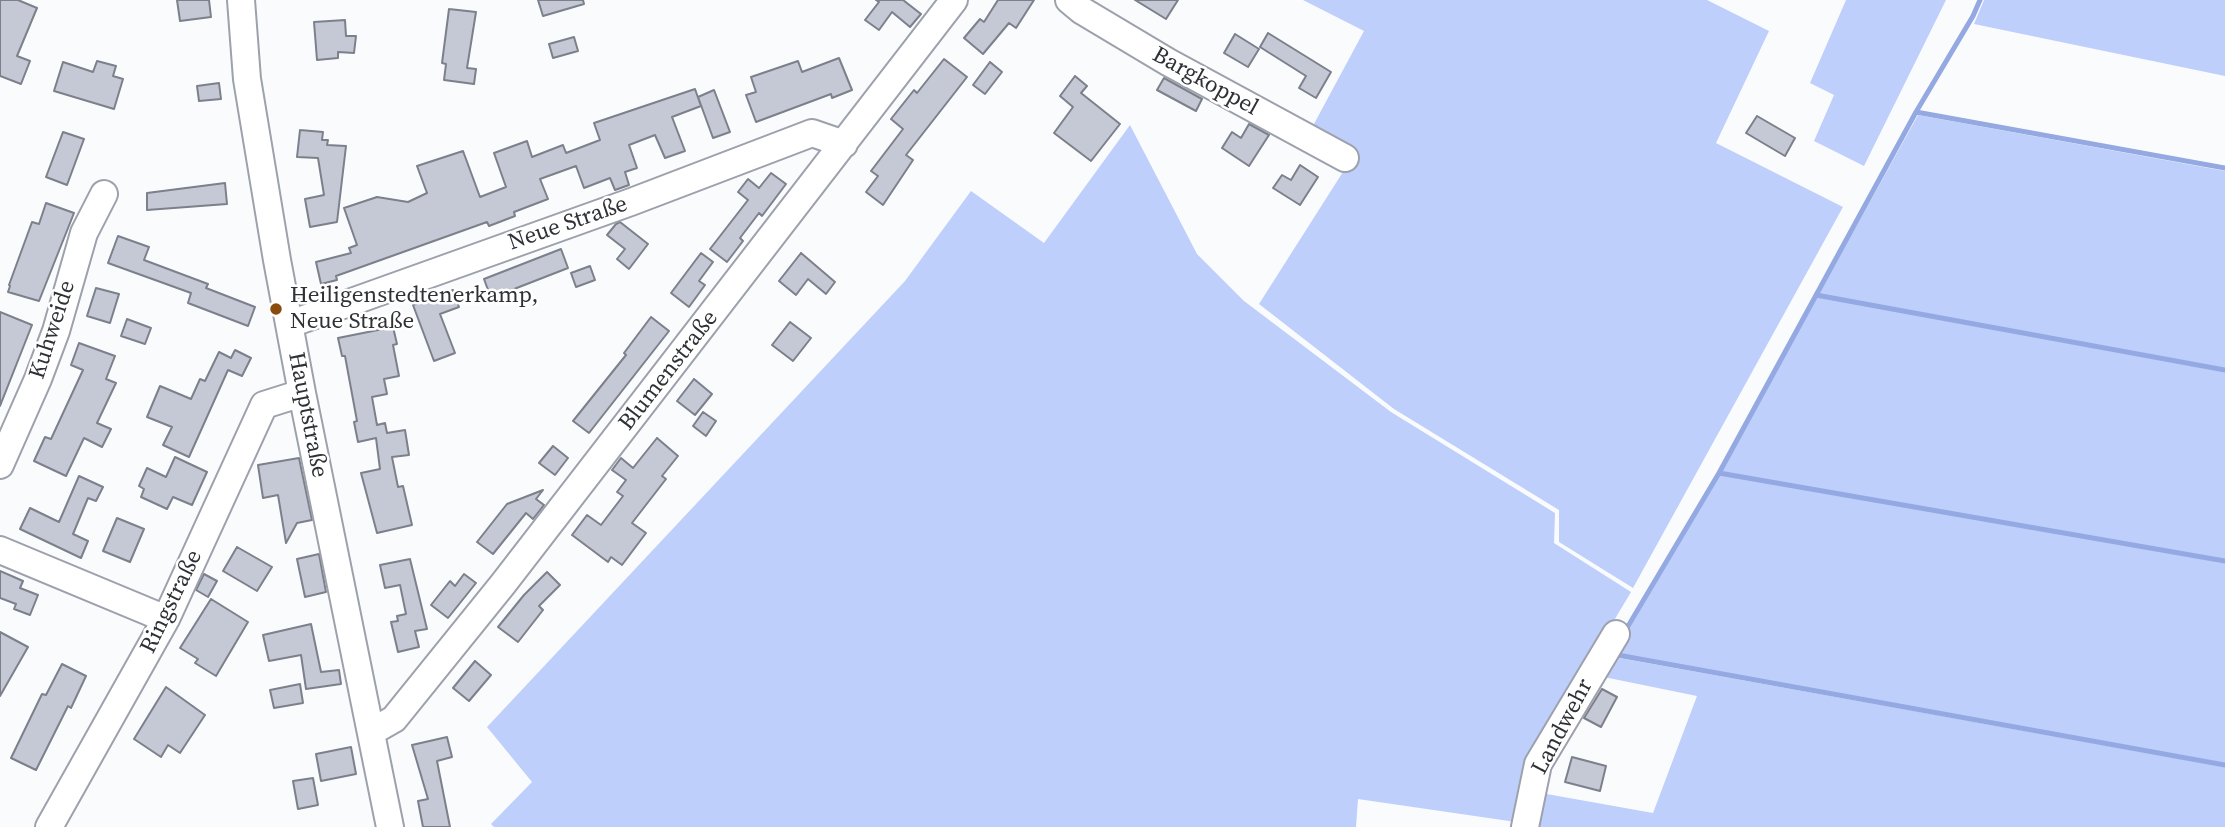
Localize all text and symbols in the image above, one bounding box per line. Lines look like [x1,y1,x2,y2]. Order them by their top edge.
street label: Bargkoppel [1147,42,1263,122]
street label: Neue Straße [505,191,631,257]
street label: Kuhweide [24,277,82,383]
place label: Heiligenstedtenerkamp, Neue Straße [290,282,538,336]
marker: Heiligenstedtenerkamp, Neue Straße [268,301,284,317]
street label: Blumenstraße [614,306,724,436]
street label: Hauptstraße [281,350,333,480]
street label: Ringstraße [135,546,209,658]
street label: Landwehr [1526,675,1600,779]

